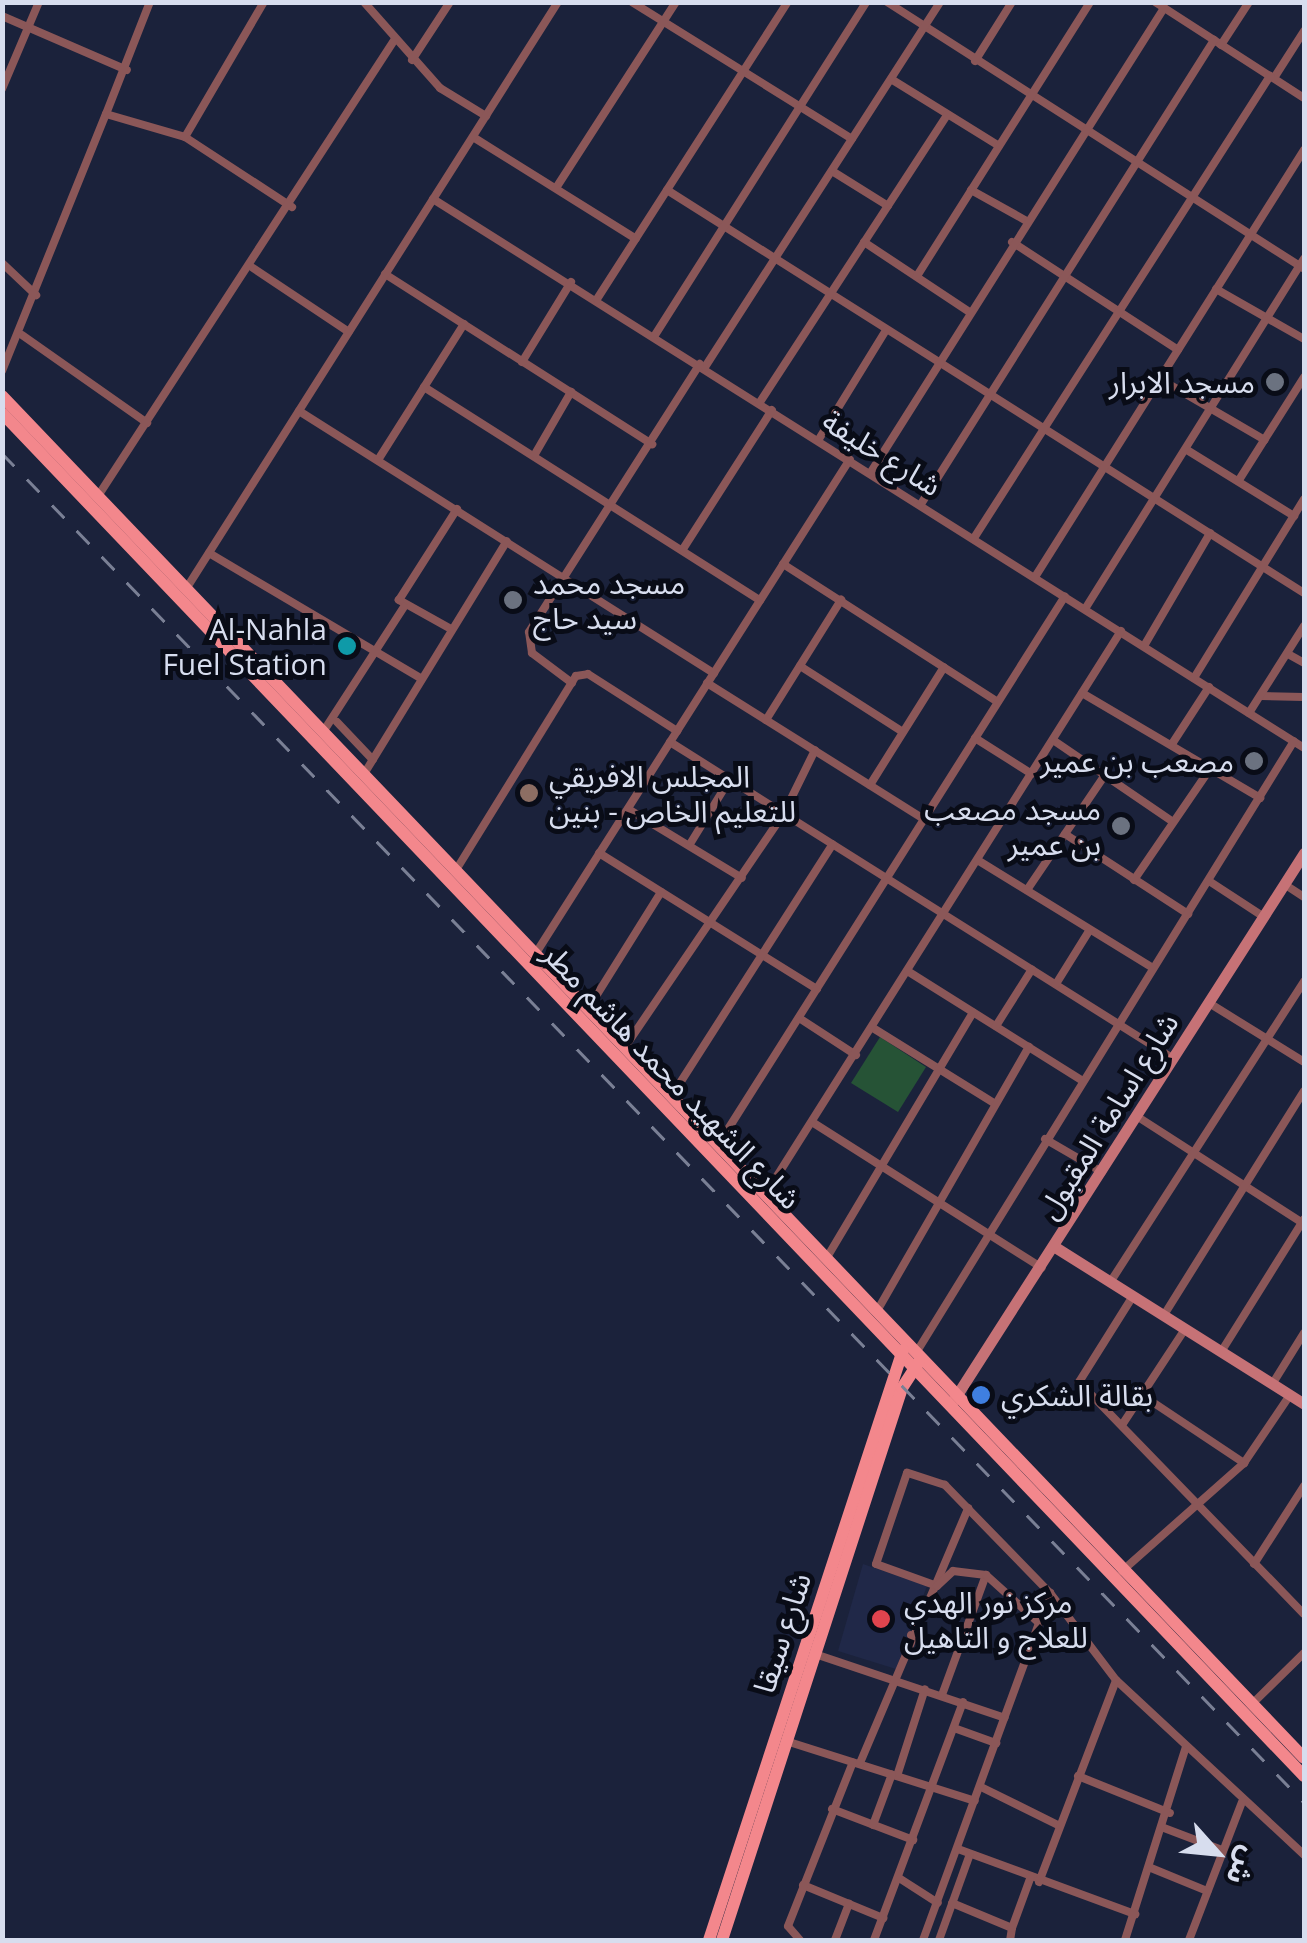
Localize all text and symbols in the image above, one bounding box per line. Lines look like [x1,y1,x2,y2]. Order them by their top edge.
place label: مسجد الابرار [1109,364,1255,400]
marker: مسجد الابرار [1264,371,1286,393]
street label: شارع خليفة [816,402,948,504]
place label: مسجد محمد سيد حاج [533,565,685,636]
marker: مسجد محمد سيد حاج [502,589,524,611]
place label: Al-Nahla Fuel Station [162,611,327,682]
marker: Al-Nahla Fuel Station [336,635,358,657]
place label: مصعب بن عمير [1040,743,1234,779]
marker: مصعب بن عمير [1243,750,1265,772]
place label: المجلس الافريقي للتعليم الخاص - بنين [549,758,796,828]
marker: المجلس الافريقي للتعليم الخاص - بنين [518,782,540,804]
place label: مسجد مصعب بن عمير [924,791,1101,862]
marker: مسجد مصعب بن عمير [1110,815,1132,837]
street label: شارع الشهيد محمد هاشم مطر [535,936,809,1216]
street label: شارع اسامة المقبول [1030,1006,1186,1226]
place label: بقالة الشكري [1001,1377,1153,1413]
marker: بقالة الشكري [970,1384,992,1406]
street label: شارع سيقا [746,1568,818,1698]
place label: مركز نور الهدي للعلاج و التاهيل [904,1584,1088,1654]
marker: مركز نور الهدي للعلاج و التاهيل [868,1606,894,1632]
north arrow [1167,1803,1267,1903]
text: ش [1218,1841,1269,1892]

